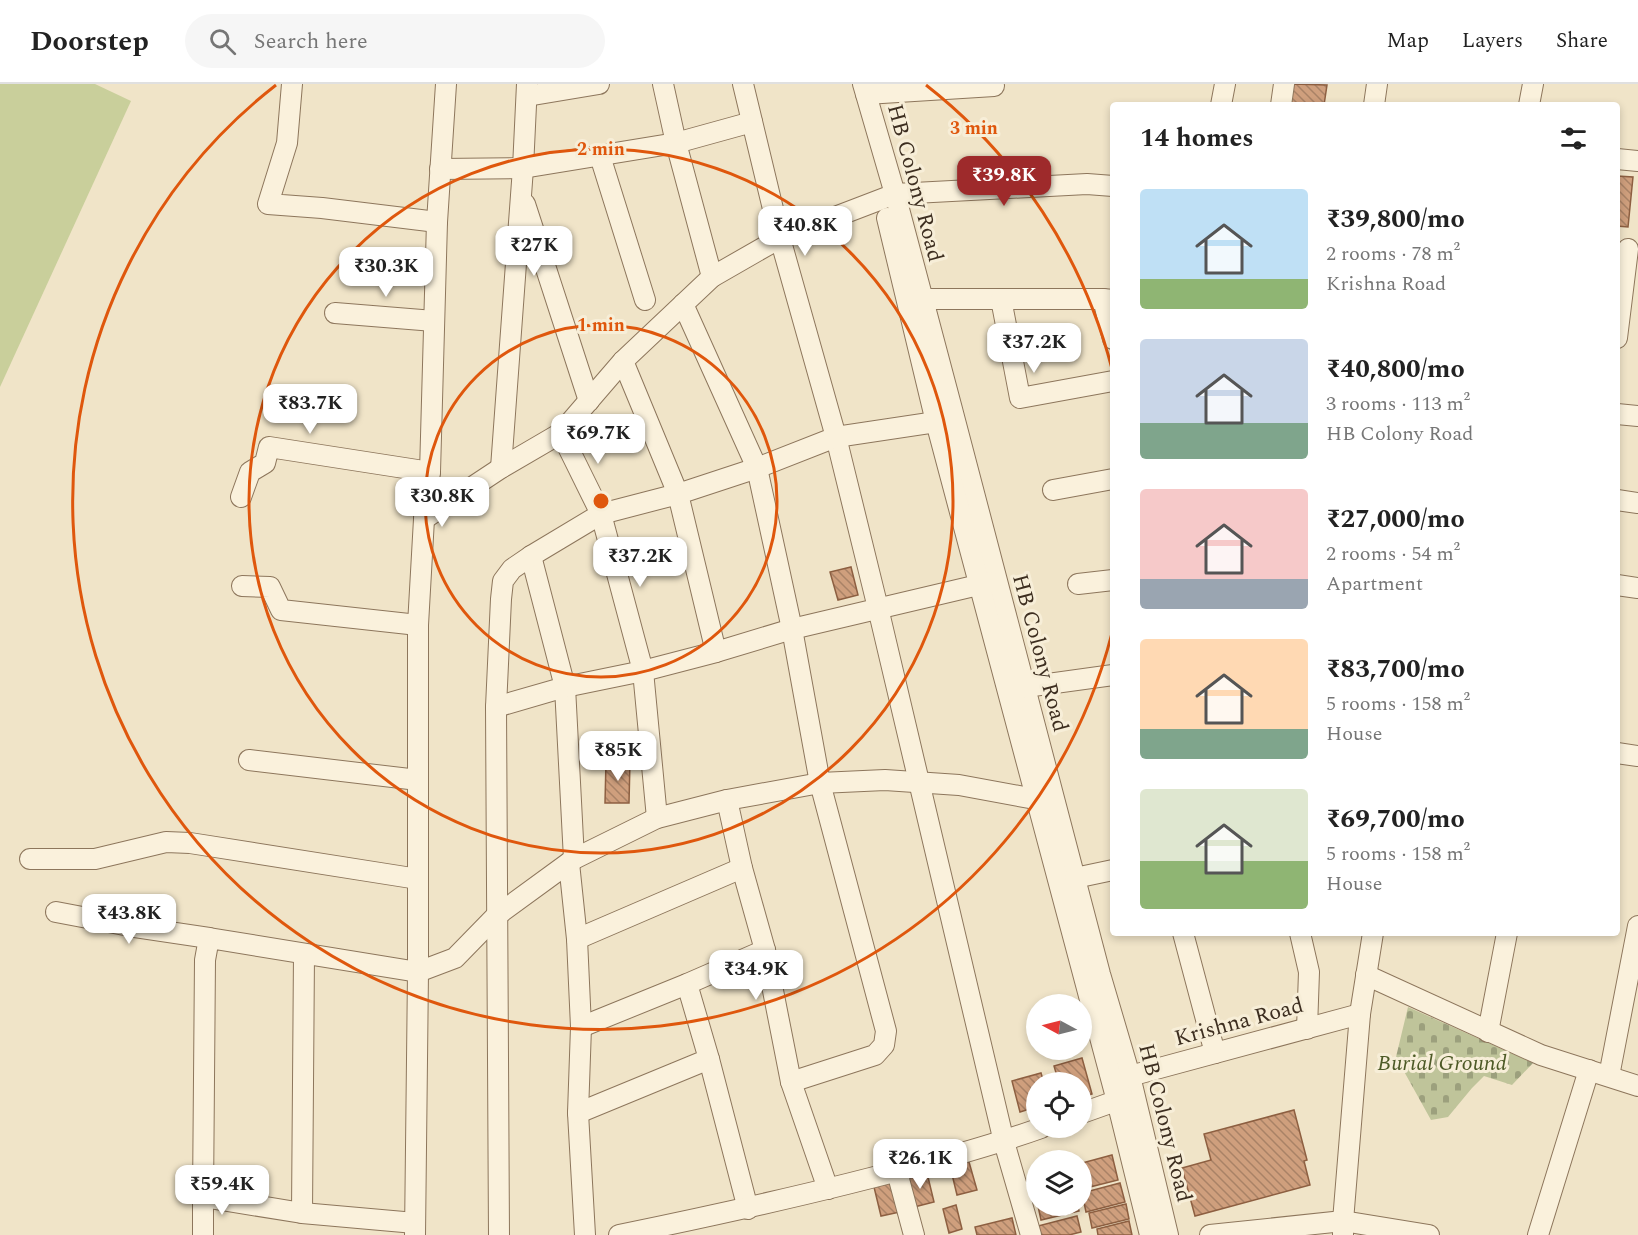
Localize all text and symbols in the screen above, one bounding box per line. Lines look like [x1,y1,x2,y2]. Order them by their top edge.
search box [185,14,605,68]
text: Doorstep [30,20,149,63]
icon: search [206,25,239,58]
text: Search here [254,25,368,58]
text: Map [1387,25,1429,57]
text: Layers [1462,25,1523,57]
text: Share [1556,25,1608,57]
street label: HB Colony Road [878,100,952,266]
text: 3 min [950,115,998,142]
text: 14 homes [1140,118,1254,158]
icon: filters [1557,122,1590,155]
text: 2 min [577,136,625,163]
pin: ₹39.8K [955,156,1053,207]
text: ₹39.8K [971,160,1037,190]
text: ₹39,800/mo [1326,199,1465,239]
pin: ₹40.8K [756,206,854,257]
text: ₹40.8K [772,210,838,240]
icon: home [1188,213,1260,285]
pin: ₹27K [498,226,570,277]
text: ₹27K [509,230,559,260]
text: 2 rooms · 78 m² [1326,239,1460,269]
pin: ₹30.3K [337,247,435,298]
text: ₹30.3K [353,251,419,281]
text: Krishna Road [1326,269,1446,299]
text: 1 min [577,312,625,339]
pin: ₹37.2K [985,323,1083,374]
text: ₹37.2K [1001,327,1067,357]
text: ₹40,800/mo [1326,349,1465,389]
icon: home [1188,363,1260,435]
pin: ₹83.7K [261,384,359,435]
text: ₹83.7K [277,388,343,418]
text: 3 rooms · 113 m² [1326,389,1470,419]
pin: ₹69.7K [549,414,647,465]
text: ₹69.7K [565,418,631,448]
text: HB Colony Road [1326,419,1473,449]
pin: ₹30.8K [393,477,491,528]
text: ₹30.8K [409,481,475,511]
centre of rings [591,491,611,511]
text: ₹27,000/mo [1326,499,1465,539]
icon: home [1188,513,1260,585]
pin: ₹37.2K [591,537,689,588]
text: 2 rooms · 54 m² [1326,539,1460,569]
text: ₹37.2K [607,541,673,571]
text: Apartment [1326,569,1423,599]
street label: HB Colony Road [1003,570,1077,736]
text: ₹83,700/mo [1326,649,1465,689]
icon: home [1188,663,1260,735]
text: 5 rooms · 158 m² [1326,689,1470,719]
text: House [1326,719,1383,749]
pin: ₹85K [582,731,654,782]
text: ₹85K [593,735,643,765]
text: ₹69,700/mo [1326,799,1465,839]
icon: home [1188,813,1260,885]
text: 5 rooms · 158 m² [1326,839,1470,869]
text: House [1326,869,1383,899]
pin: ₹43.8K [80,894,178,945]
text: ₹43.8K [96,898,162,928]
pin: ₹34.9K [707,950,805,1001]
text: ₹34.9K [723,954,789,984]
street label: Krishna Road [1171,989,1307,1055]
north arrow [1026,994,1092,1060]
map controls [1026,994,1092,1216]
street label: HB Colony Road [1129,1040,1201,1206]
park label: Burial Ground [1377,1047,1507,1080]
button: locate [1026,1072,1092,1138]
pin: ₹26.1K [871,1139,969,1190]
text: ₹26.1K [887,1143,953,1173]
button: layers [1026,1150,1092,1216]
pin: ₹59.4K [173,1165,271,1216]
text: ₹59.4K [189,1169,255,1199]

